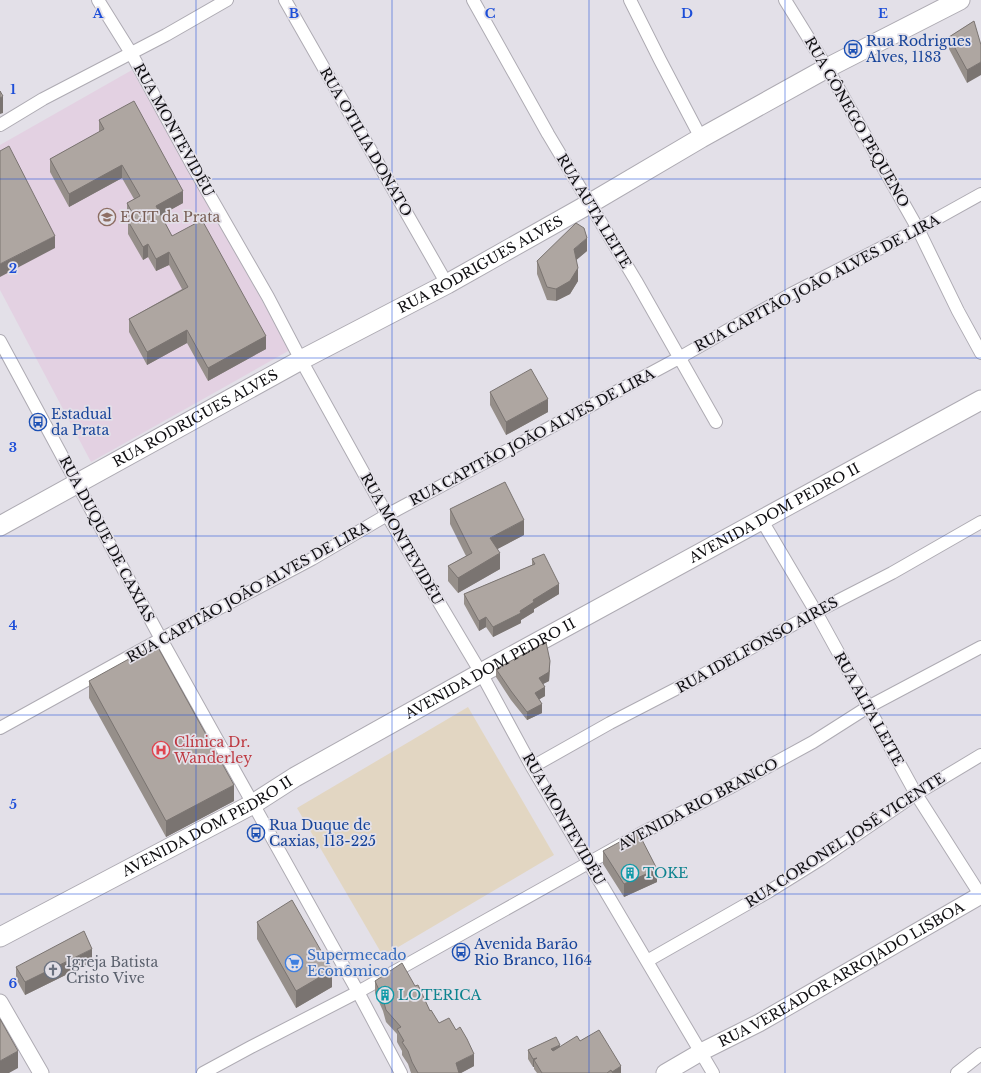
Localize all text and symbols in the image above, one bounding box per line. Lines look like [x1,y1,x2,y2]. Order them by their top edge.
text: A [92,5,104,22]
text: B [289,5,299,22]
text: C [485,5,496,22]
text: D [681,5,693,22]
text: E [878,5,888,22]
place label: Rua Rodrigues Alves, 1183 [865,32,971,66]
street label: RUA CÔNEGO PEQUENO [801,33,914,210]
bus stop icon: Rua Rodrigues Alves, 1183 [843,39,863,59]
street label: RUA MONTEVIDÉU [130,60,218,200]
street label: RUA OTILIA DONATO [316,64,416,220]
text: 1 [10,81,16,98]
street label: RUA AUTA LEITE [553,151,635,271]
school or university icon: ECIT da Prata [97,207,117,227]
place label: ECIT da Prata [120,208,220,226]
street label: RUA CAPITÃO JOÃO ALVES DE LIRA [691,210,943,356]
street label: RUA RODRIGUES ALVES [395,212,566,317]
text: 2 [9,260,17,277]
street label: RUA CAPITÃO JOÃO ALVES DE LIRA [406,364,658,510]
street label: RUA RODRIGUES ALVES [109,366,281,471]
place label: Estadual da Prata [51,405,112,439]
bus stop icon: Estadual da Prata [28,412,48,432]
text: 3 [9,439,17,456]
street label: RUA DUQUE DE CAXIAS [56,453,158,625]
street label: AVENIDA DOM PEDRO II [685,459,863,567]
street label: RUA MONTEVIDÉU [357,470,447,608]
street label: RUA CAPITÃO JOÃO ALVES DE LIRA [123,517,373,667]
street label: RUA IDELFONSO AIRES [673,593,841,697]
street label: AVENIDA DOM PEDRO II [401,614,579,723]
text: 4 [9,617,18,634]
street label: RUA ALTA LEITE [830,649,908,769]
place label: Clínica Dr. Wanderley [173,733,252,767]
hospital icon: Clínica Dr. Wanderley [151,740,171,760]
street label: RUA MONTEVIDÉU [519,750,609,888]
street label: AVENIDA RIO BRANCO [614,754,781,854]
street label: RUA CORONEL JOSÉ VICENTE [742,769,948,911]
street label: AVENIDA DOM PEDRO II [118,772,296,881]
text: 5 [9,796,17,813]
place label: Rua Duque de Caxias, 113-225 [269,816,376,850]
bus stop icon: Rua Duque de Caxias, 113-225 [246,823,266,843]
building icon: TOKE [620,863,640,883]
place label: TOKE [643,864,688,882]
street label: RUA VEREADOR ARROJADO LISBOA [715,898,967,1051]
place label: Avenida Barão Rio Branco, 1164 [473,935,592,969]
bus stop icon: Avenida Barão Rio Branco, 1164 [451,942,471,962]
place label: Supermecado Econômico [307,946,407,980]
place label: Igreja Batista Cristo Vive [66,953,159,987]
supermarket icon: Supermecado Econômico [284,953,304,973]
church icon: Igreja Batista Cristo Vive [43,960,63,980]
text: 6 [9,975,18,992]
building icon: LOTERICA [375,985,395,1005]
place label: LOTERICA [398,986,482,1004]

